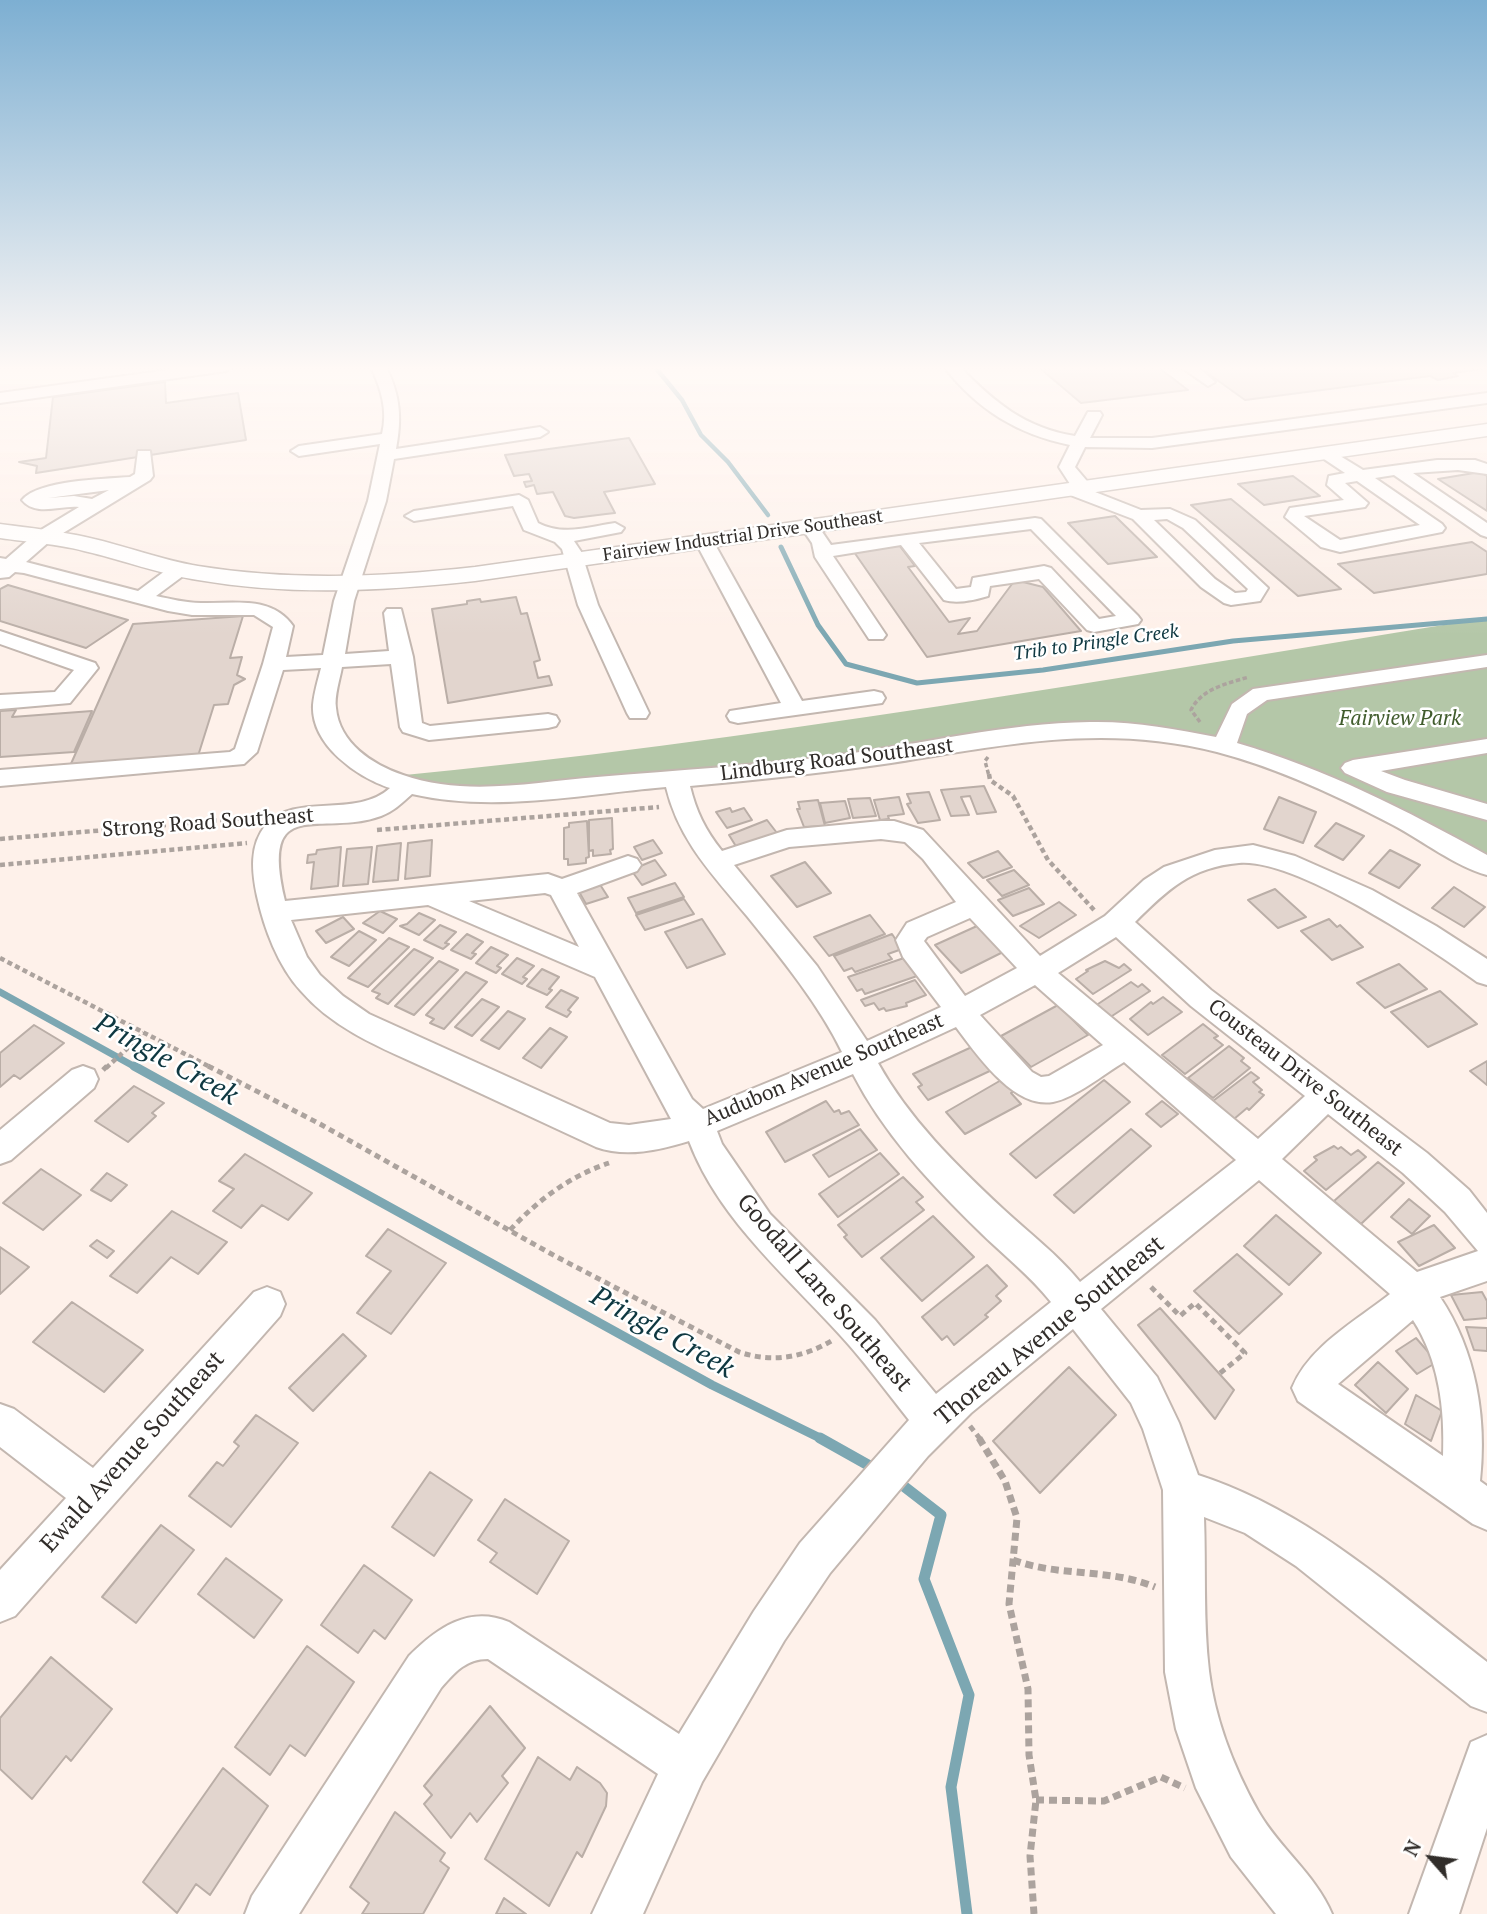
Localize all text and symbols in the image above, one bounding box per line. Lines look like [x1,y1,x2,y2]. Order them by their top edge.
street label: Fairview Industrial Drive Southeast [602,506,884,566]
water label: Trib to Pringle Creek [1012,620,1180,666]
park label: Fairview Park [1339,706,1461,732]
street label: Lindburg Road Southeast [719,733,955,787]
street label: Strong Road Southeast [101,803,315,843]
street label: Cousteau Drive Southeast [1203,994,1407,1162]
water label: Pringle Creek [88,1007,244,1113]
street label: Audubon Avenue Southeast [700,1008,948,1132]
street label: Goodall Lane Southeast [730,1188,918,1398]
street label: Thoreau Avenue Southeast [930,1230,1170,1432]
water label: Pringle Creek [584,1280,740,1386]
street label: Ewald Avenue Southeast [35,1345,231,1559]
north arrow [1396,1823,1466,1893]
text: N [1398,1836,1426,1860]

